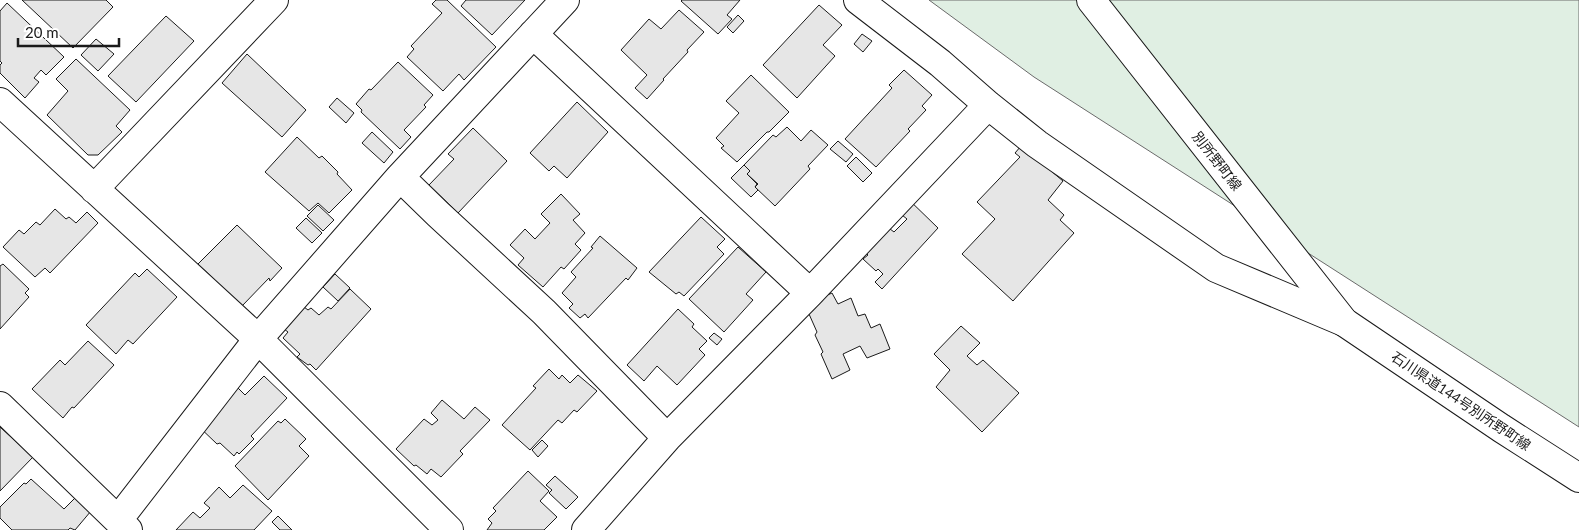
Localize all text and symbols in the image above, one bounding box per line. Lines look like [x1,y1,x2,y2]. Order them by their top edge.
scale bar [18,15,119,47]
text: 20 m [25,23,59,41]
street label: 別所野町線 [1189,128,1246,194]
street label: 石川県道144号別所野町線 [1388,348,1534,454]

